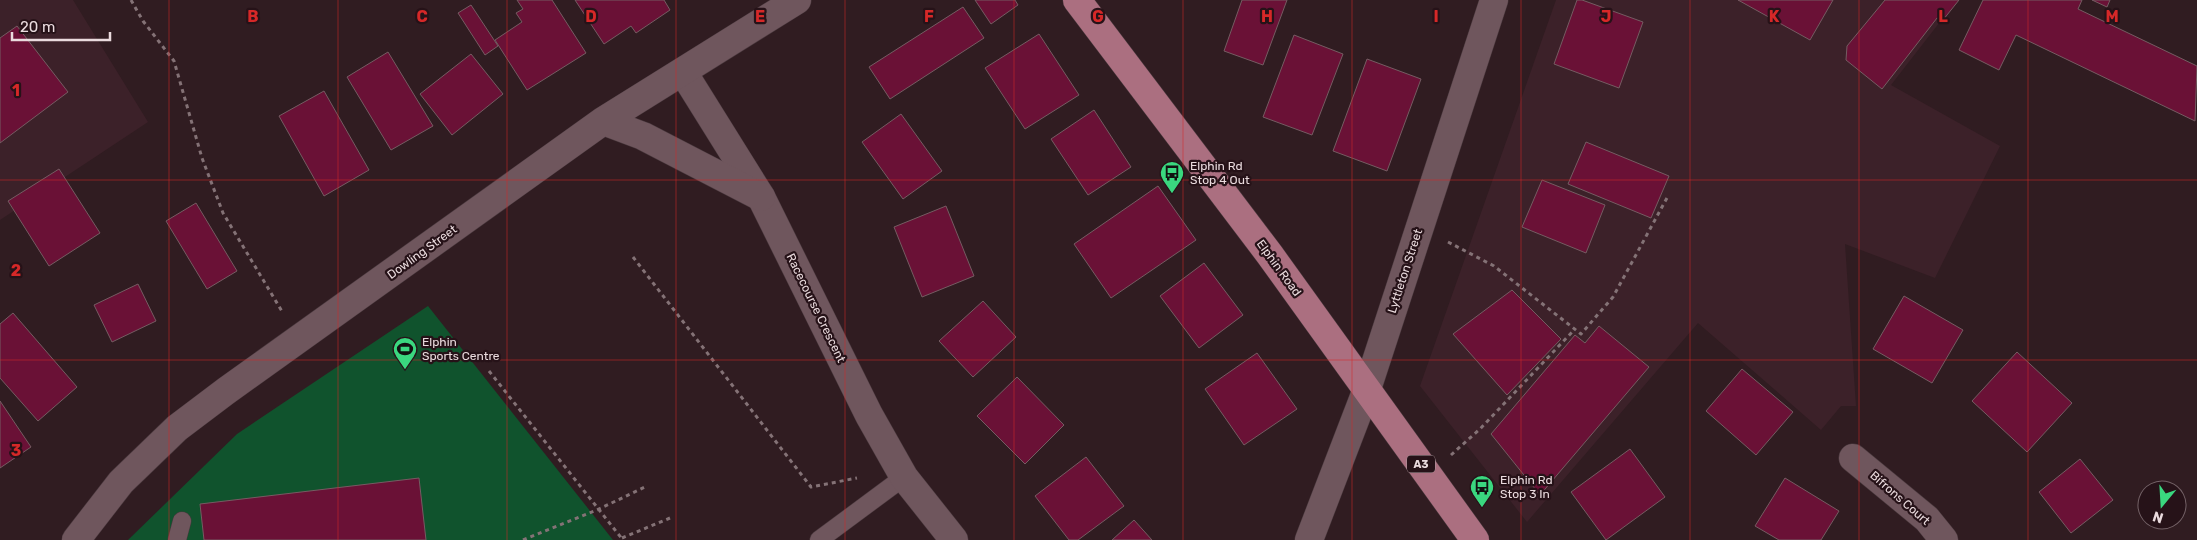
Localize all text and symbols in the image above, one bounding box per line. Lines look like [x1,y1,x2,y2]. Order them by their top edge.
text: B [247,7,259,26]
text: C [416,7,428,26]
text: D [585,7,597,26]
text: E [755,7,765,26]
text: F [924,7,934,26]
text: G [1092,7,1104,26]
text: H [1261,7,1273,26]
text: I [1433,7,1439,26]
text: J [1601,7,1611,26]
text: K [1769,7,1780,26]
text: L [1938,7,1948,26]
text: M [2105,7,2119,26]
scale bar [12,10,110,42]
text: 20 m [20,18,55,36]
text: 1 [12,81,20,100]
place label: Elphin Rd Stop 4 Out [1190,159,1250,187]
bus stop icon: Elphin Rd Stop 4 Out [1159,160,1185,194]
street label: Dowling Street [385,222,460,282]
street label: Lyttleton Street [1385,227,1425,315]
street label: Elphin Road [1254,237,1304,299]
street label: Racecourse Crescent [784,251,849,365]
text: 2 [11,261,21,280]
place label: Elphin Sports Centre [422,335,500,363]
sports icon: Elphin Sports Centre [392,336,418,370]
text: 3 [11,441,21,460]
road number: A3 [1407,456,1435,472]
street label: Bifrons Court [1867,468,1933,528]
place label: Elphin Rd Stop 3 In [1500,473,1553,501]
bus stop icon: Elphin Rd Stop 3 In [1469,474,1495,508]
north arrow [2137,480,2187,530]
text: N [2151,507,2166,527]

